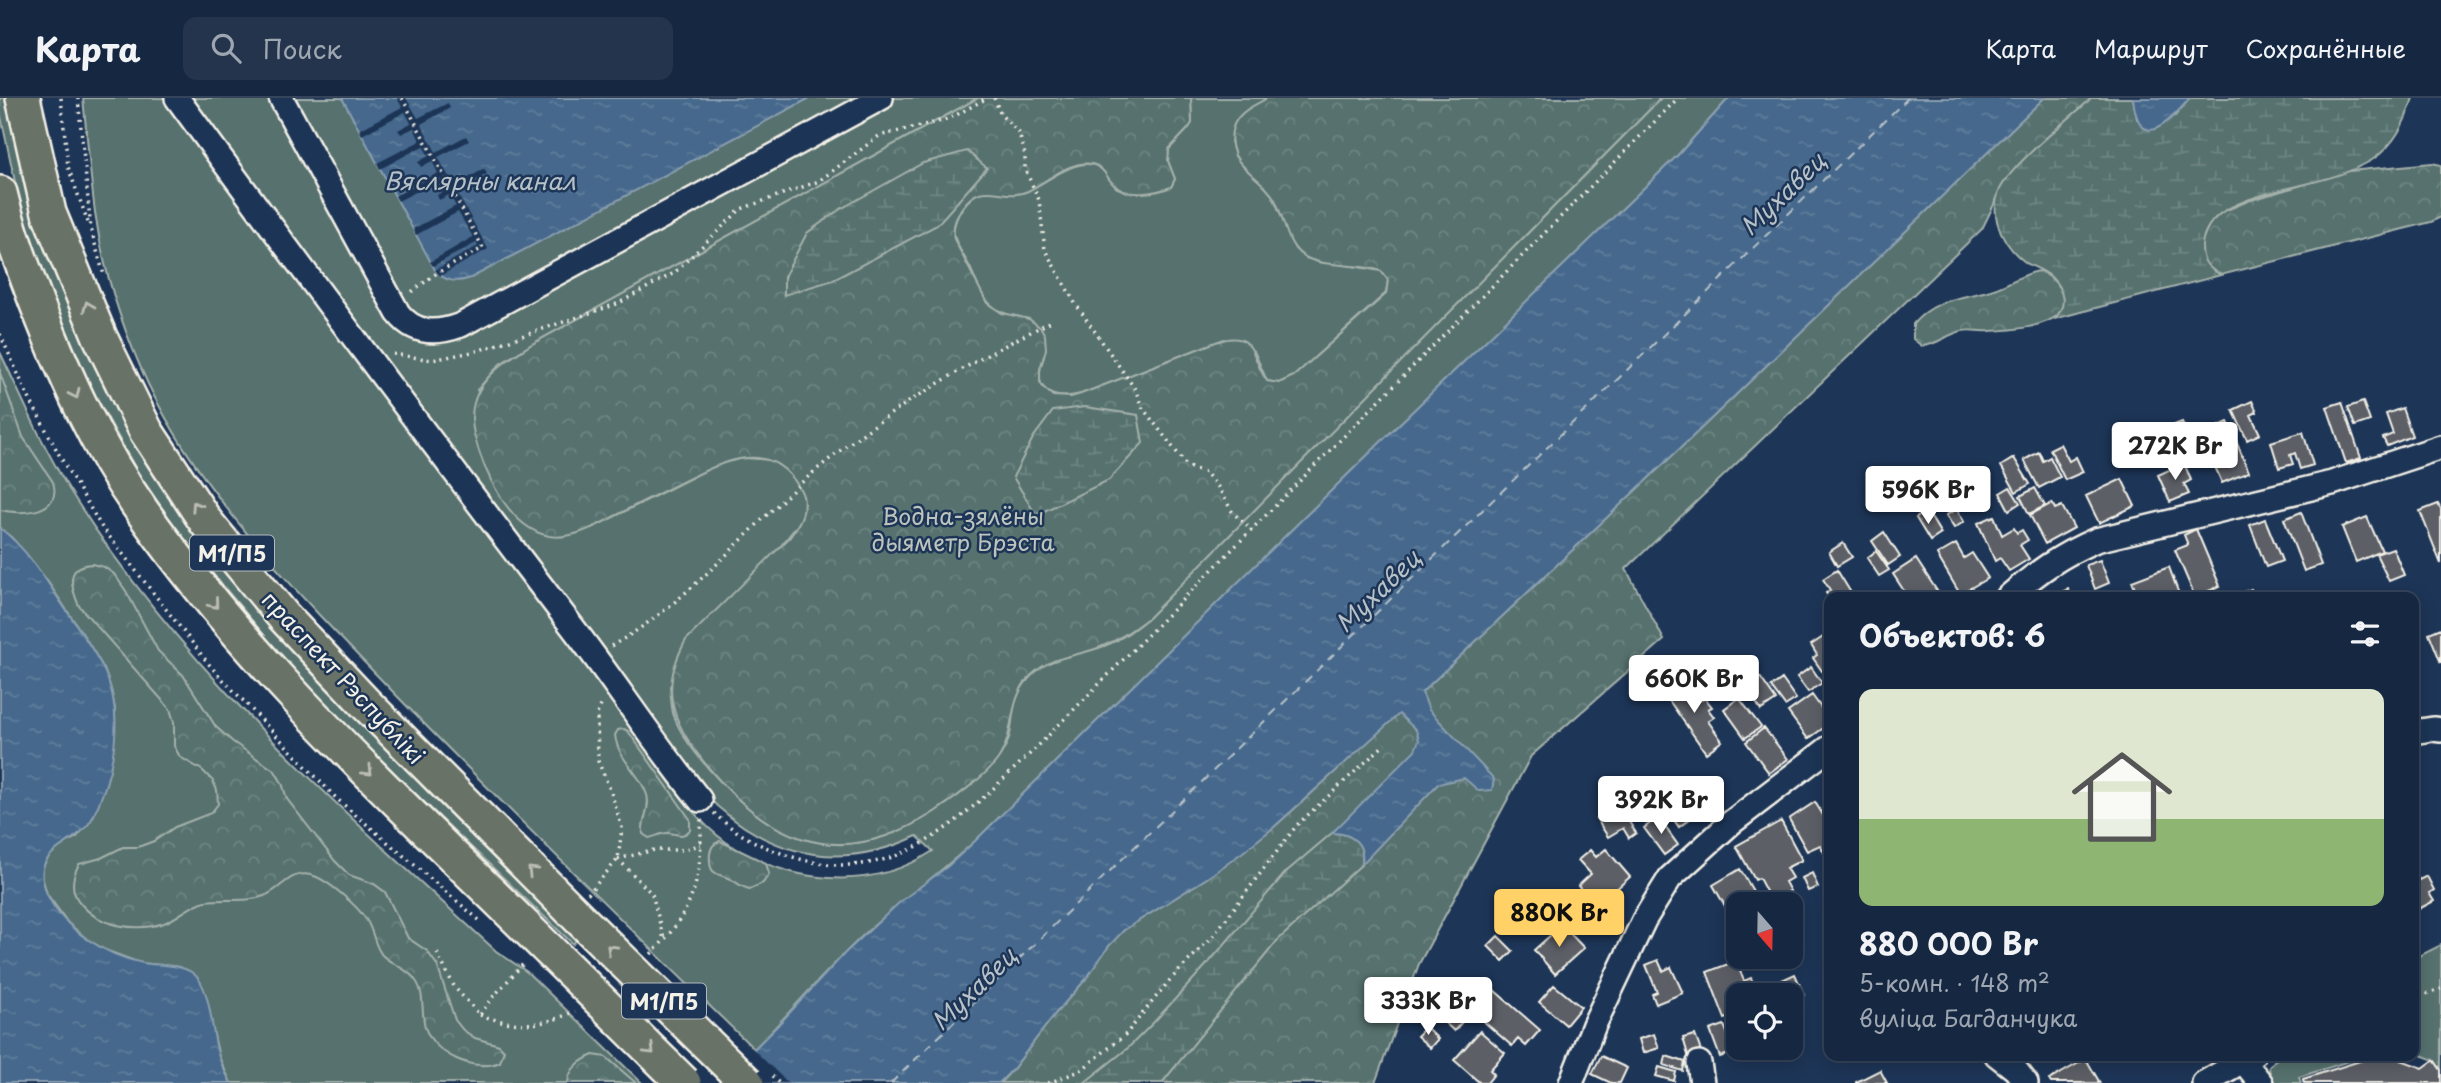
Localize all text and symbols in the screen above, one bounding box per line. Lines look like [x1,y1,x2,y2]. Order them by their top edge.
search box [183,17,673,80]
text: Карта [35,23,141,73]
icon: search [207,29,245,67]
text: Поиск [263,29,342,68]
text: Карта [1985,30,2056,66]
text: Маршрут [2094,30,2208,66]
text: Сохранённые [2246,30,2406,66]
water label: Мухавец [1731,143,1833,243]
water label: Вяслярны канал [384,162,576,198]
one-way arrow [82,301,96,313]
one-way arrow [67,387,81,399]
pin: 272K Br [2110,422,2240,482]
text: 272K Br [2128,427,2222,462]
pin: 596K Br [1863,466,1993,526]
text: 596K Br [1881,471,1975,506]
park label: Водна-зялёны дыяметр Брэста [872,498,1055,559]
one-way arrow [191,501,204,514]
road number: М1/П5 [190,536,274,570]
water label: Мухавец [1326,540,1428,640]
street label: праспект Рэспублікі [254,582,434,772]
one-way arrow [206,595,218,608]
text: Объектов: 6 [1859,612,2045,657]
icon: filters [2346,615,2384,653]
pin: 660K Br [1629,656,1759,715]
text: 660K Br [1645,660,1743,695]
icon: home [2059,734,2185,860]
one-way arrow [360,763,373,776]
pin: 392K Br [1596,776,1726,836]
text: 392K Br [1614,781,1708,816]
one-way arrow [527,866,540,879]
pin: 880K Br [1494,890,1624,949]
north arrow [1726,892,1802,970]
map controls [1726,892,1803,1060]
text: 880K Br [1510,894,1608,929]
text: 880 000 Br [1859,920,2038,965]
water label: Мухавец [922,938,1024,1038]
one-way arrow [606,945,619,958]
text: 5-комн. · 148 m² [1859,965,2050,1000]
pin: 333K Br [1363,978,1493,1037]
text: 333K Br [1380,982,1476,1017]
button: locate [1726,983,1803,1060]
road number: М1/П5 [622,984,706,1018]
text: вуліца Багданчука [1859,1000,2077,1035]
one-way arrow [642,1041,655,1054]

